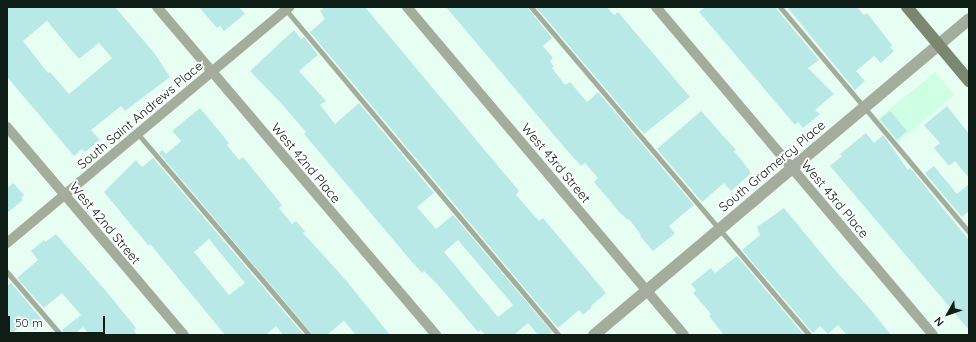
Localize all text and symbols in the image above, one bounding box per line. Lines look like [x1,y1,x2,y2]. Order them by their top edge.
street label: South Saint Andrews Place [74,58,206,172]
street label: South Gramercy Place [716,117,828,215]
street label: West 42nd Place [268,120,344,206]
street label: West 43rd Street [518,120,594,206]
street label: West 43rd Place [798,157,872,241]
street label: West 42nd Street [66,179,144,267]
north arrow [928,294,968,334]
scale bar [10,308,107,334]
text: N [931,314,947,329]
text: 50 m [15,315,43,330]

